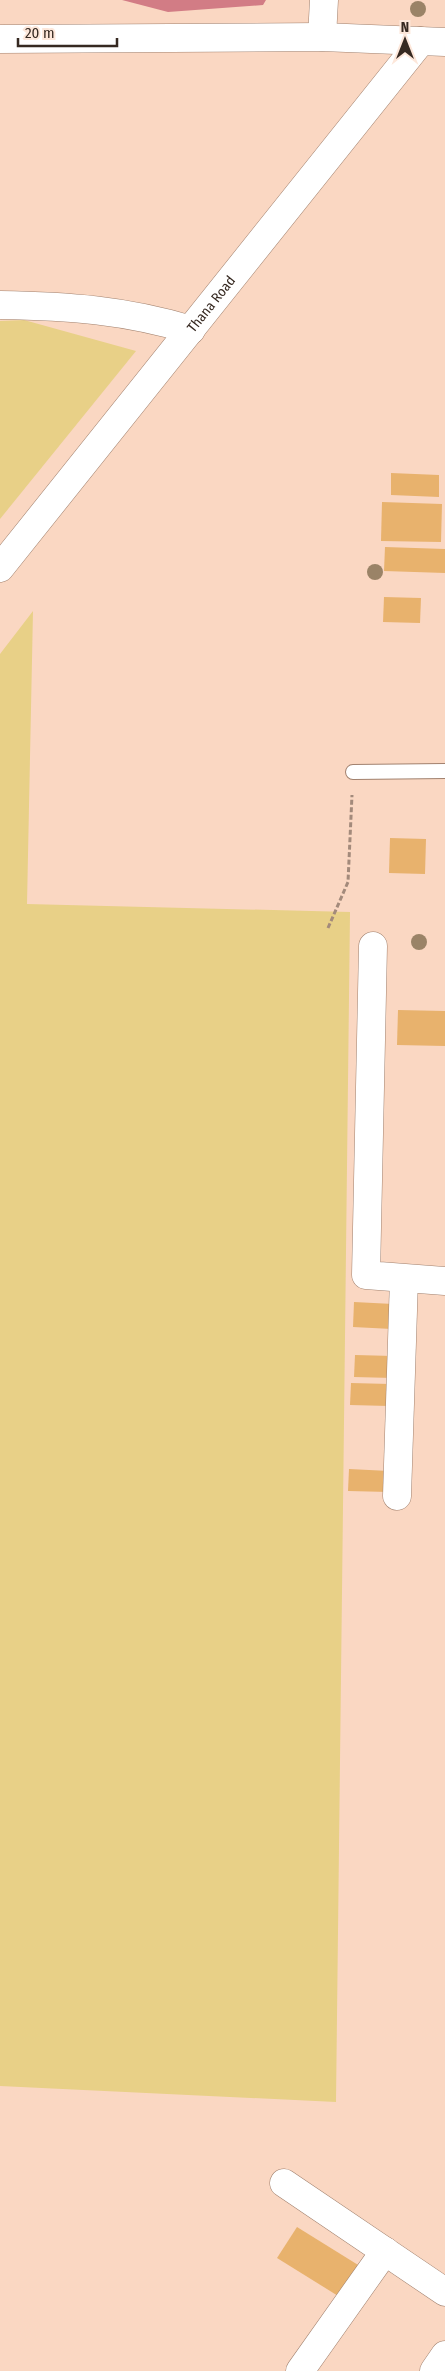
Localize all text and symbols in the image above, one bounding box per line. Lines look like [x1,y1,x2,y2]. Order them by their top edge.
scale bar [18,15,116,47]
north arrow [380,15,430,65]
text: N [401,19,409,36]
text: 20 m [25,24,55,42]
street label: Thana Road [183,272,239,336]

